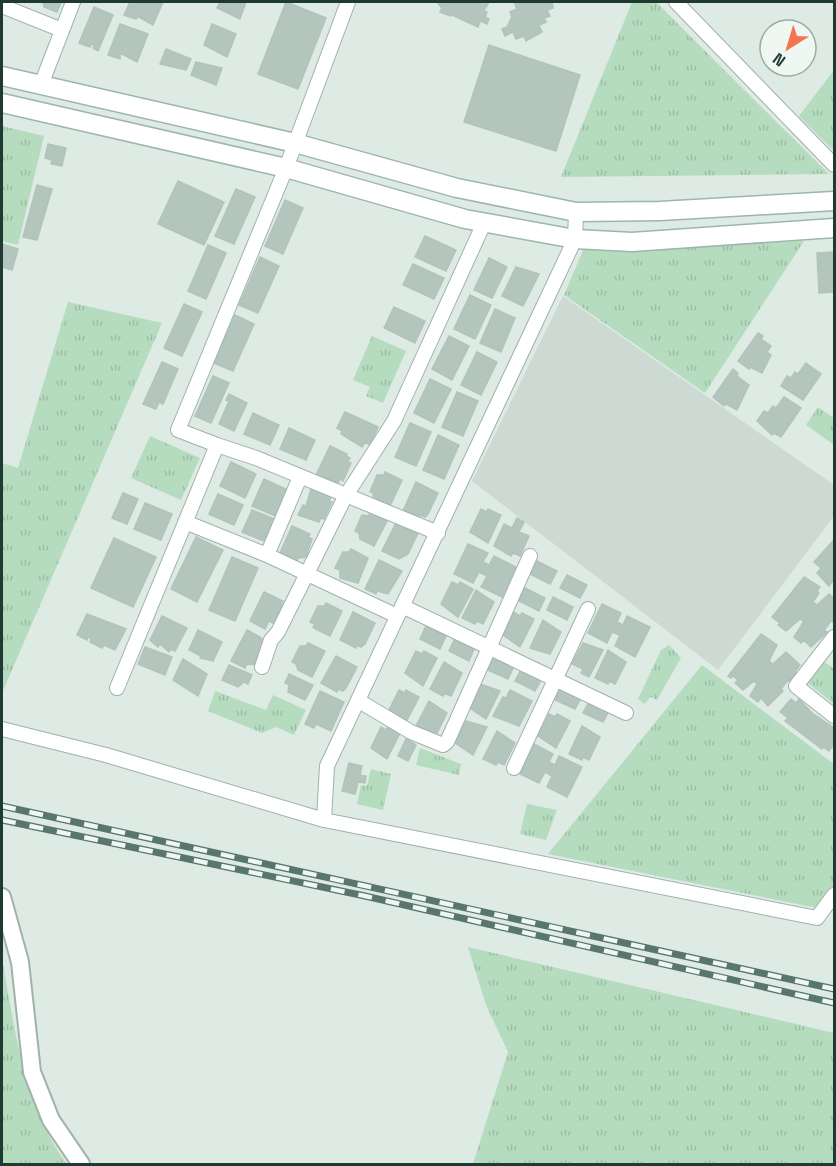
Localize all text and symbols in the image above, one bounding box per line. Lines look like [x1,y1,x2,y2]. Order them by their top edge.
north arrow [758,18,818,78]
text: N [769,48,790,71]

